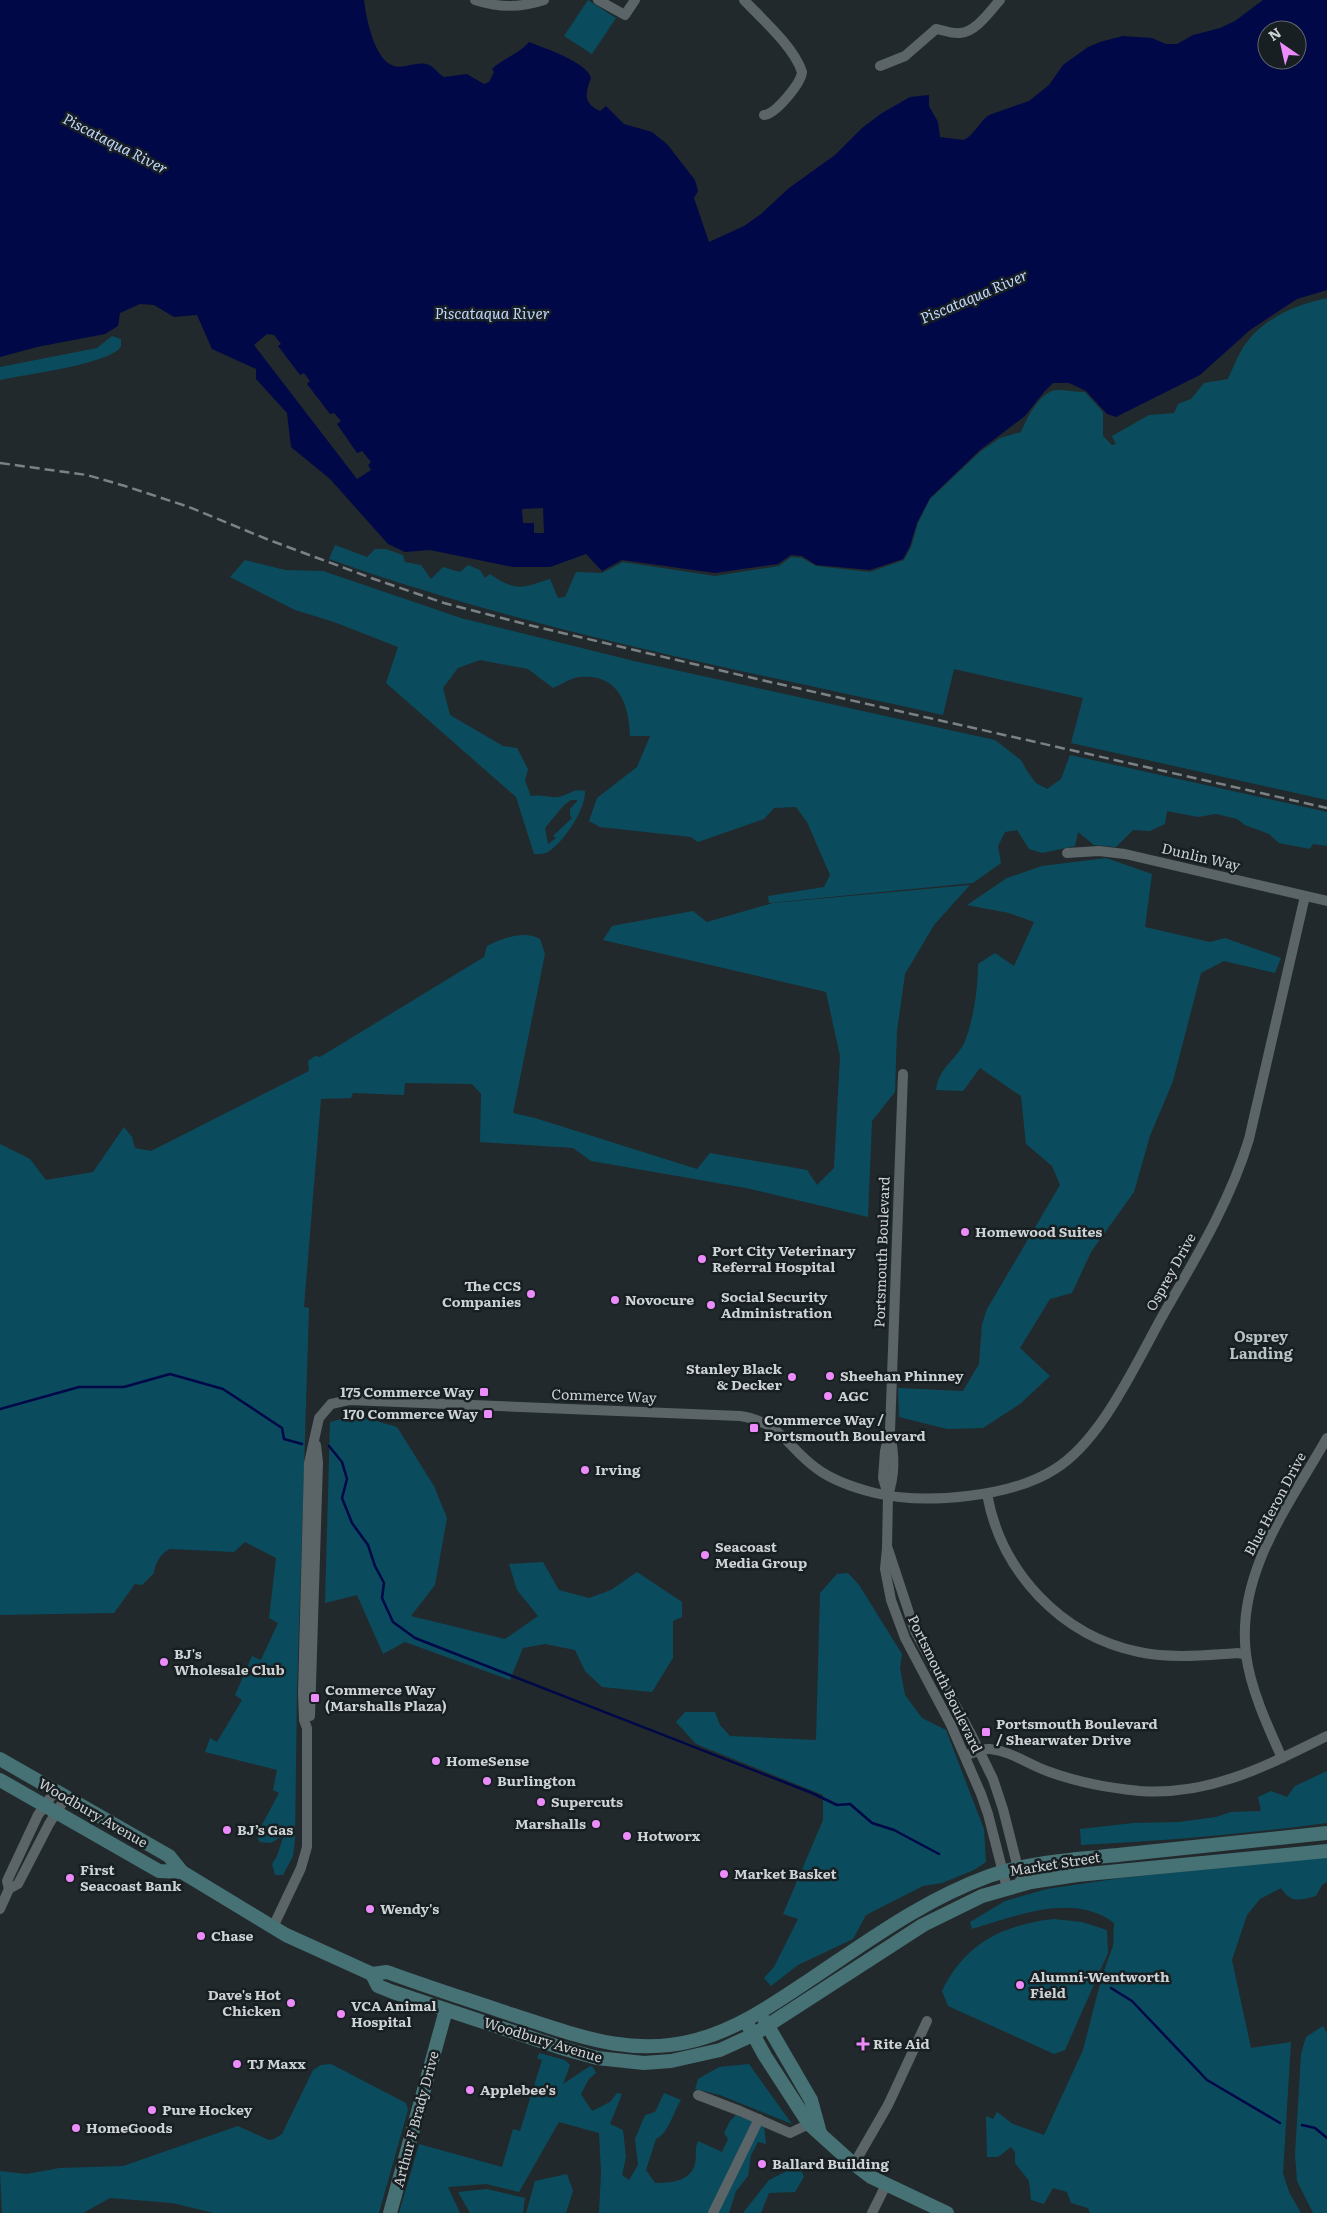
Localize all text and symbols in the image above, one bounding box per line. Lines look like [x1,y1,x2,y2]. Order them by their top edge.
north arrow [1257,20,1307,70]
text: N [1264,22,1285,45]
water label: Piscataqua River [59,106,172,179]
water label: Piscataqua River [916,263,1031,329]
water label: Piscataqua River [434,301,550,324]
street label: Dunlin Way [1160,837,1243,875]
street label: Portsmouth Boulevard [868,1176,894,1328]
place label: Homewood Suites [975,1221,1102,1241]
marker: Homewood Suites [959,1226,971,1238]
street label: Osprey Drive [1140,1229,1200,1314]
place label: Port City Veterinary Referral Hospital [712,1240,856,1276]
marker: Port City Veterinary Referral Hospital [696,1253,708,1265]
place label: The CCS Companies [442,1275,521,1311]
place label: Social Security Administration [721,1286,832,1322]
marker: The CCS Companies [525,1288,537,1300]
place label: Novocure [625,1289,694,1309]
marker: Novocure [609,1294,621,1306]
marker: Social Security Administration [705,1299,717,1311]
district label: Osprey Landing [1229,1324,1294,1364]
place label: Stanley Black & Decker [686,1358,783,1394]
place label: Sheehan Phinney [840,1365,964,1385]
marker: Sheehan Phinney [824,1370,836,1382]
marker: Stanley Black & Decker [786,1371,798,1383]
place label: 175 Commerce Way [340,1381,474,1401]
street label: Commerce Way [551,1383,658,1407]
place label: AGC [838,1385,869,1405]
marker: 175 Commerce Way [478,1386,490,1398]
marker: AGC [822,1390,834,1402]
place label: 170 Commerce Way [343,1403,478,1423]
marker: 170 Commerce Way [482,1408,494,1420]
place label: Commerce Way / Portsmouth Boulevard [764,1409,926,1445]
marker: Commerce Way / Portsmouth Boulevard [748,1422,760,1434]
street label: Blue Heron Drive [1238,1448,1310,1559]
place label: Irving [595,1459,641,1479]
marker: Irving [579,1464,591,1476]
place label: Seacoast Media Group [715,1536,807,1572]
marker: Seacoast Media Group [699,1549,711,1561]
street label: Portsmouth Boulevard [904,1611,988,1756]
place label: BJ's Wholesale Club [174,1643,284,1679]
marker: BJ's Wholesale Club [158,1656,170,1668]
place label: Commerce Way (Marshalls Plaza) [325,1679,447,1715]
marker: Commerce Way (Marshalls Plaza) [309,1692,321,1704]
place label: Portsmouth Boulevard / Shearwater Drive [996,1713,1158,1749]
marker: Portsmouth Boulevard / Shearwater Drive [980,1726,992,1738]
place label: HomeSense [446,1750,529,1770]
marker: HomeSense [430,1755,442,1767]
place label: Burlington [497,1770,576,1790]
street label: Woodbury Avenue [35,1773,152,1852]
marker: Burlington [481,1775,493,1787]
place label: Supercuts [551,1791,623,1811]
marker: Supercuts [535,1796,547,1808]
place label: Marshalls [515,1813,586,1833]
marker: Marshalls [590,1818,602,1830]
place label: BJ’s Gas [237,1819,293,1839]
marker: BJ’s Gas [221,1824,233,1836]
place label: Hotworx [637,1825,701,1845]
marker: Hotworx [621,1830,633,1842]
street label: Market Street [1008,1846,1102,1880]
place label: First Seacoast Bank [80,1859,182,1895]
place label: Market Basket [734,1863,837,1883]
marker: Market Basket [718,1868,730,1880]
marker: First Seacoast Bank [64,1872,76,1884]
place label: Wendy's [380,1898,439,1918]
marker: Wendy's [364,1903,376,1915]
place label: Chase [211,1925,254,1945]
marker: Chase [195,1930,207,1942]
place label: Alumni-Wentworth Field [1030,1966,1170,2002]
marker: Alumni-Wentworth Field [1014,1979,1026,1991]
place label: Dave's Hot Chicken [208,1984,282,2020]
place label: VCA Animal Hospital [351,1995,437,2031]
marker: Dave's Hot Chicken [285,1997,297,2009]
marker: VCA Animal Hospital [335,2008,347,2020]
street label: Woodbury Avenue [482,2012,605,2067]
place label: Rite Aid [873,2033,930,2053]
marker: Rite Aid [857,2038,869,2050]
street label: Arthur F Brady Drive [387,2049,443,2189]
place label: TJ Maxx [247,2053,306,2073]
marker: TJ Maxx [231,2058,243,2070]
place label: Applebee's [480,2079,556,2099]
marker: Applebee's [464,2084,476,2096]
place label: Pure Hockey [162,2099,253,2119]
marker: Pure Hockey [146,2104,158,2116]
place label: HomeGoods [86,2117,173,2137]
marker: HomeGoods [70,2122,82,2134]
place label: Ballard Building [772,2153,889,2173]
marker: Ballard Building [756,2158,768,2170]

